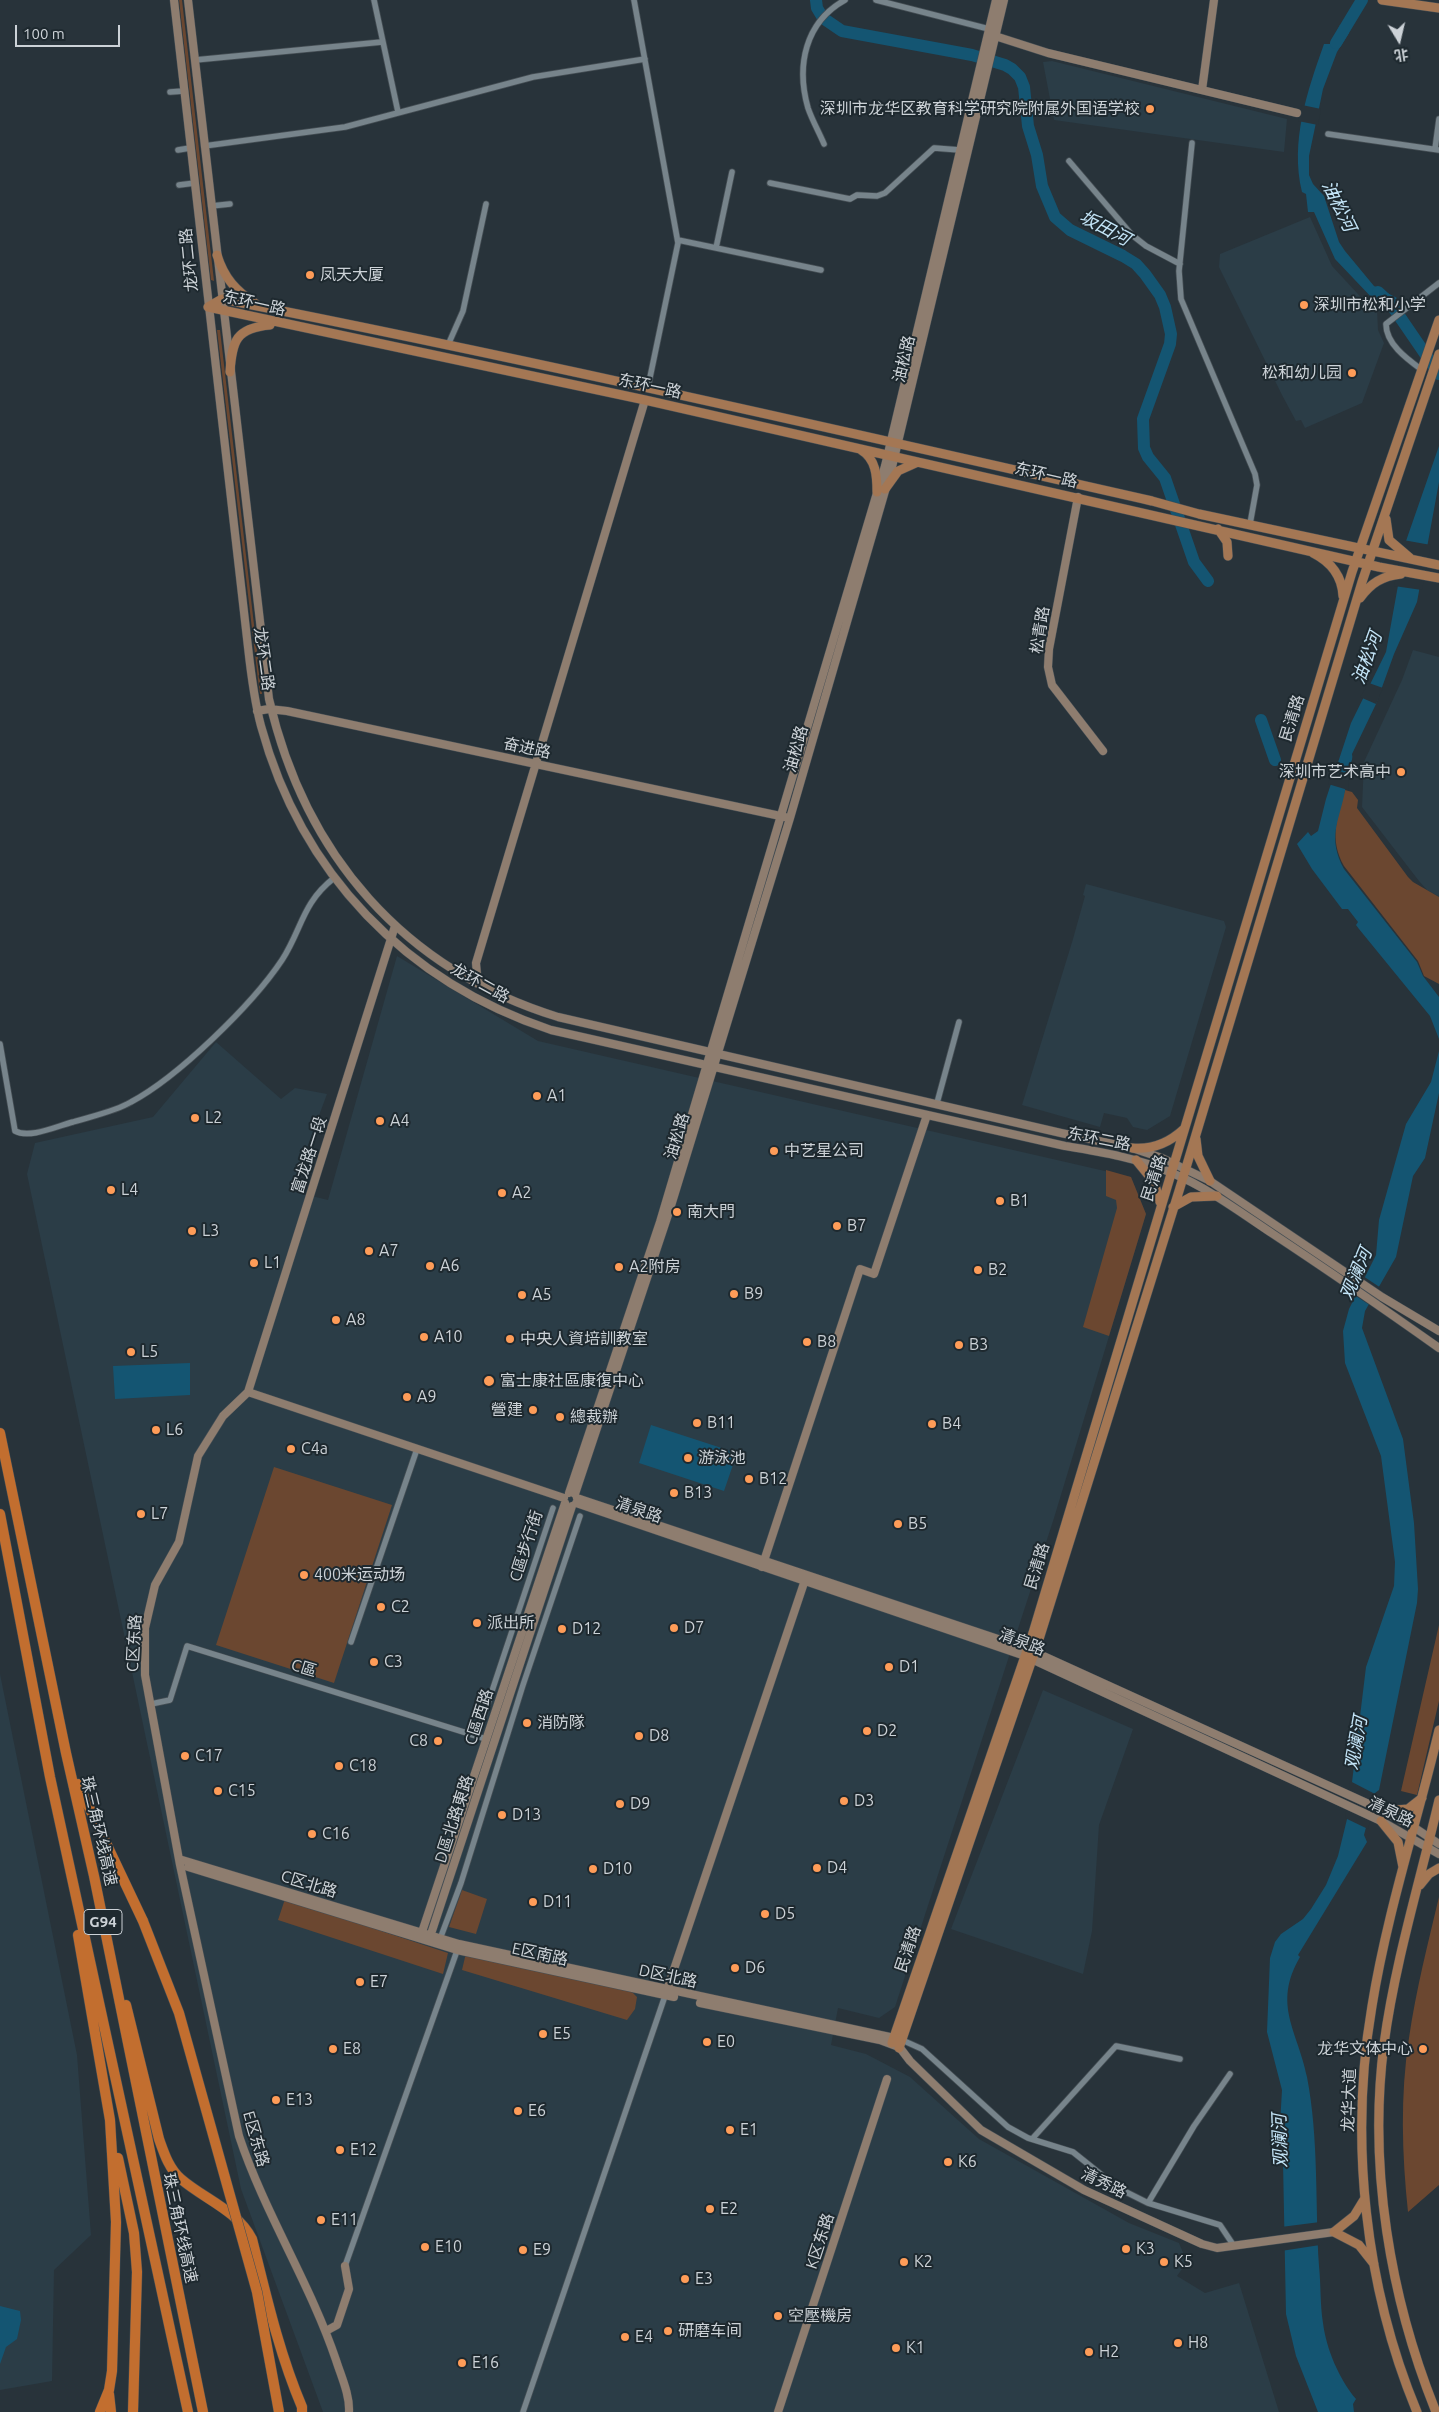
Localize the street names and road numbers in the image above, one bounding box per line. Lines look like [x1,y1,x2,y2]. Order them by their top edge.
street label: 龙环二路 [176,227,202,293]
street label: 东环一路 [221,286,287,320]
street label: 油松路 [889,333,919,385]
street label: 东环一路 [617,370,683,402]
street label: 东环一路 [1013,458,1079,492]
street label: 松青路 [1027,605,1053,655]
street label: 龙环二路 [250,626,278,692]
street label: 民清路 [1276,692,1308,744]
street label: 油松路 [780,723,812,775]
street label: 奋进路 [502,734,552,762]
street label: 龙环二路 [447,959,513,1007]
street label: 油松路 [661,1110,693,1162]
street label: 富龙路一段 [288,1114,330,1196]
street label: 东环二路 [1066,1123,1132,1155]
street label: 民清路 [1137,1152,1171,1204]
street label: 清泉路 [613,1493,665,1527]
street label: C區步行街 [505,1508,547,1584]
street label: 民清路 [1021,1540,1053,1592]
street label: C区东路 [123,1614,145,1672]
street label: 清泉路 [996,1624,1048,1660]
street label: C區 [289,1655,319,1681]
street label: C區西路 [461,1687,497,1747]
street label: D區北路東路 [431,1773,477,1865]
street label: 珠三角环线高速 [77,1774,121,1888]
street label: 清泉路 [1365,1793,1417,1831]
street label: C区北路 [279,1866,339,1902]
road number: G94 [84,1910,122,1934]
street label: 民清路 [891,1923,925,1975]
street label: E区南路 [510,1939,570,1969]
street label: D区北路 [637,1960,699,1992]
street label: 龙华大道 [1338,2068,1360,2132]
street label: E区东路 [239,2109,273,2169]
street label: 清秀路 [1078,2164,1130,2202]
street label: 珠三角环线高速 [159,2171,201,2285]
street label: K区东路 [802,2211,838,2271]

